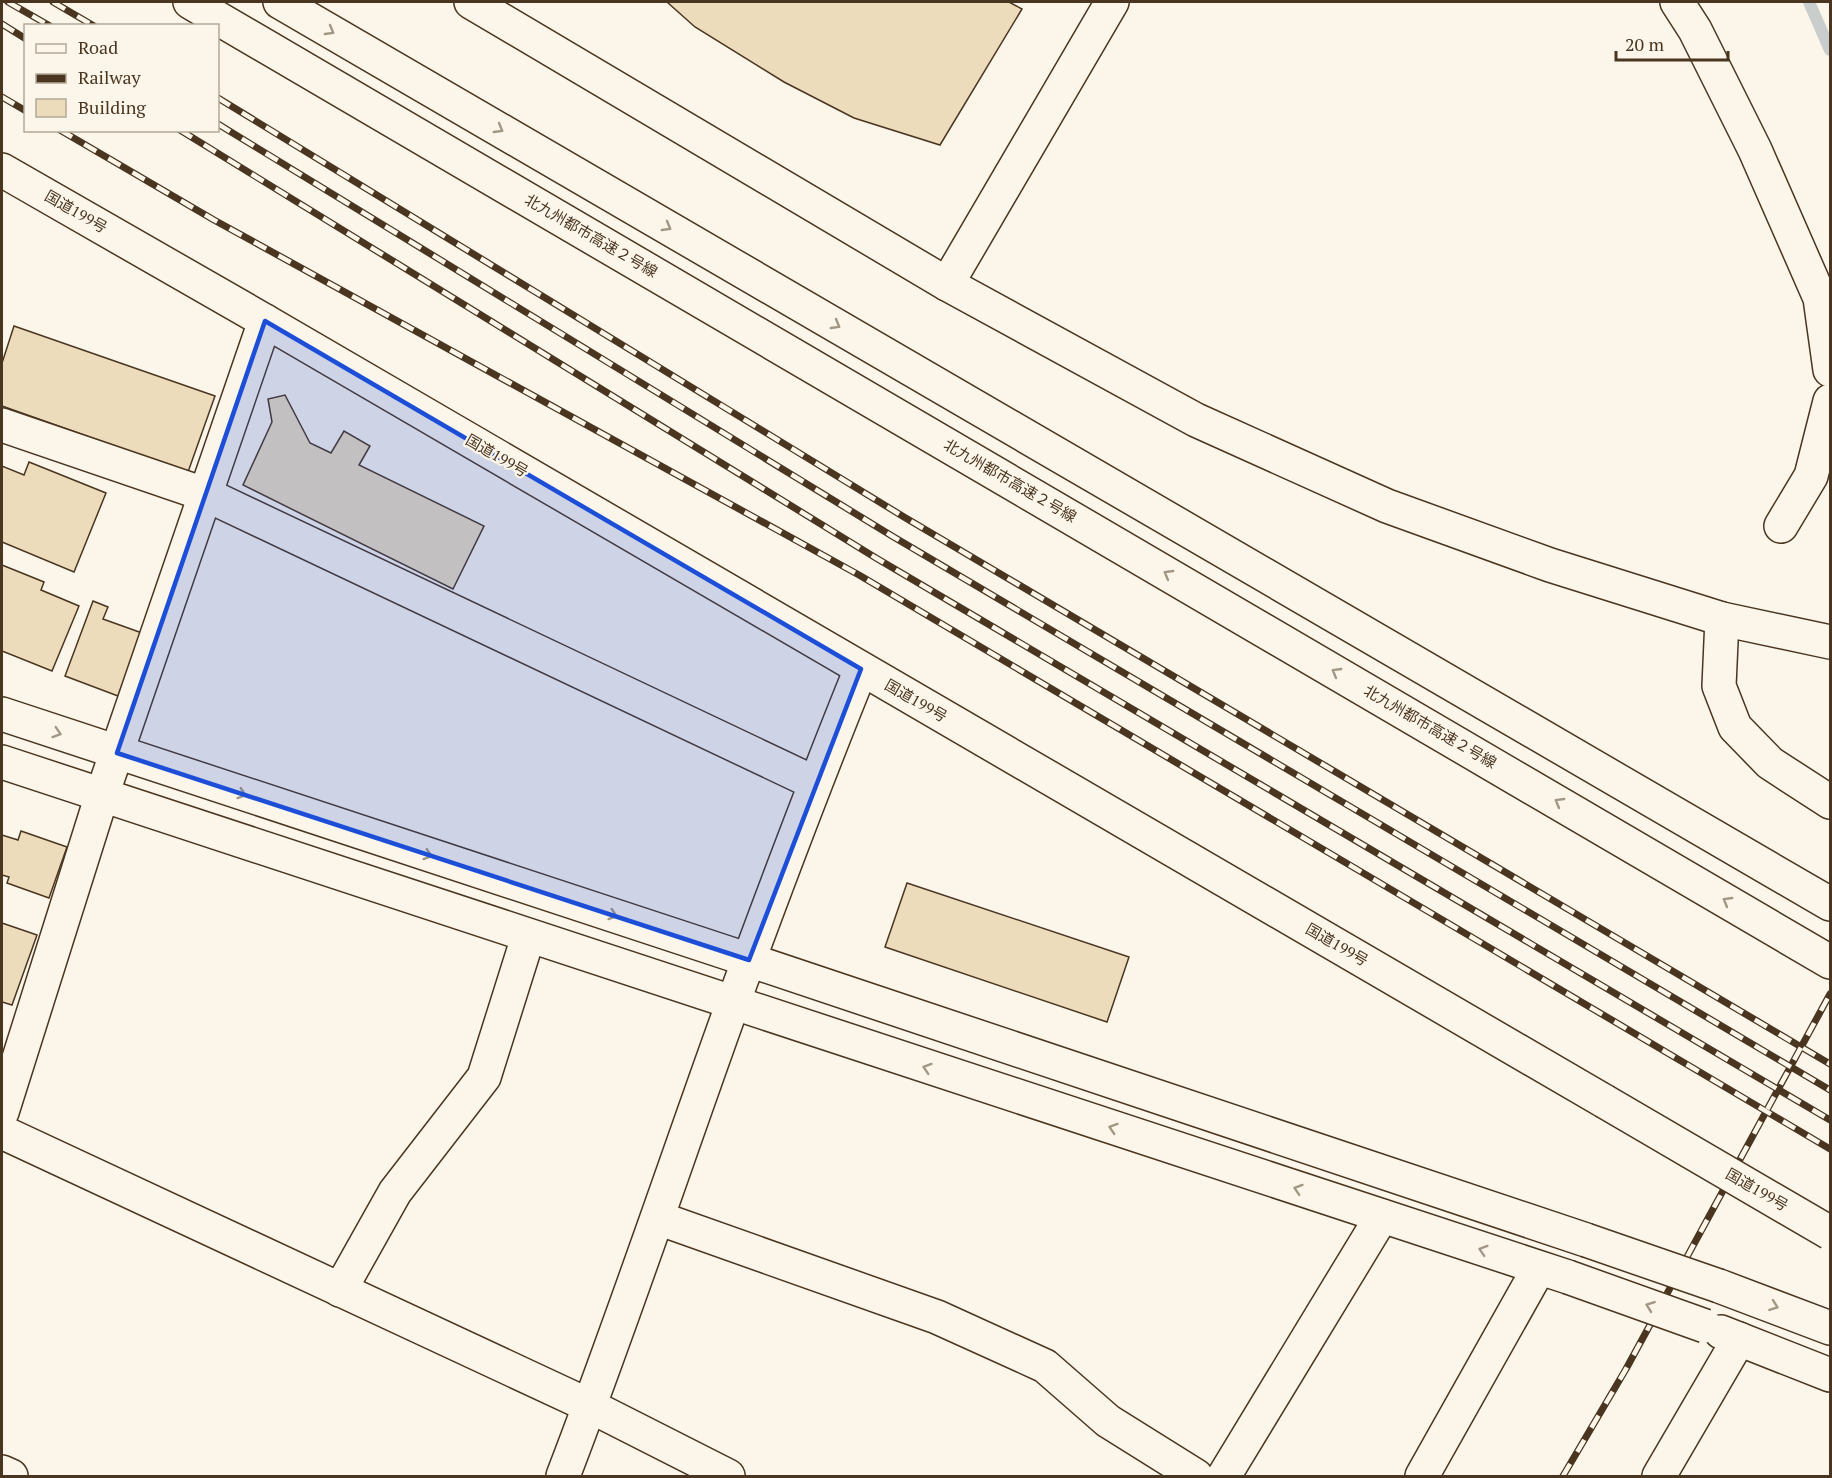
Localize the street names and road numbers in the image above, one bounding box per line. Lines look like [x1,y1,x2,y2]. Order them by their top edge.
street label: 国道199号 [42,185,111,237]
street label: 北九州都市高速２号線 [522,189,661,281]
street label: 国道199号 [463,429,532,481]
street label: 北九州都市高速２号線 [941,434,1080,526]
street label: 国道199号 [882,674,951,726]
street label: 北九州都市高速２号線 [1361,680,1500,772]
street label: 国道199号 [1303,918,1372,970]
street label: 国道199号 [1723,1163,1792,1215]

